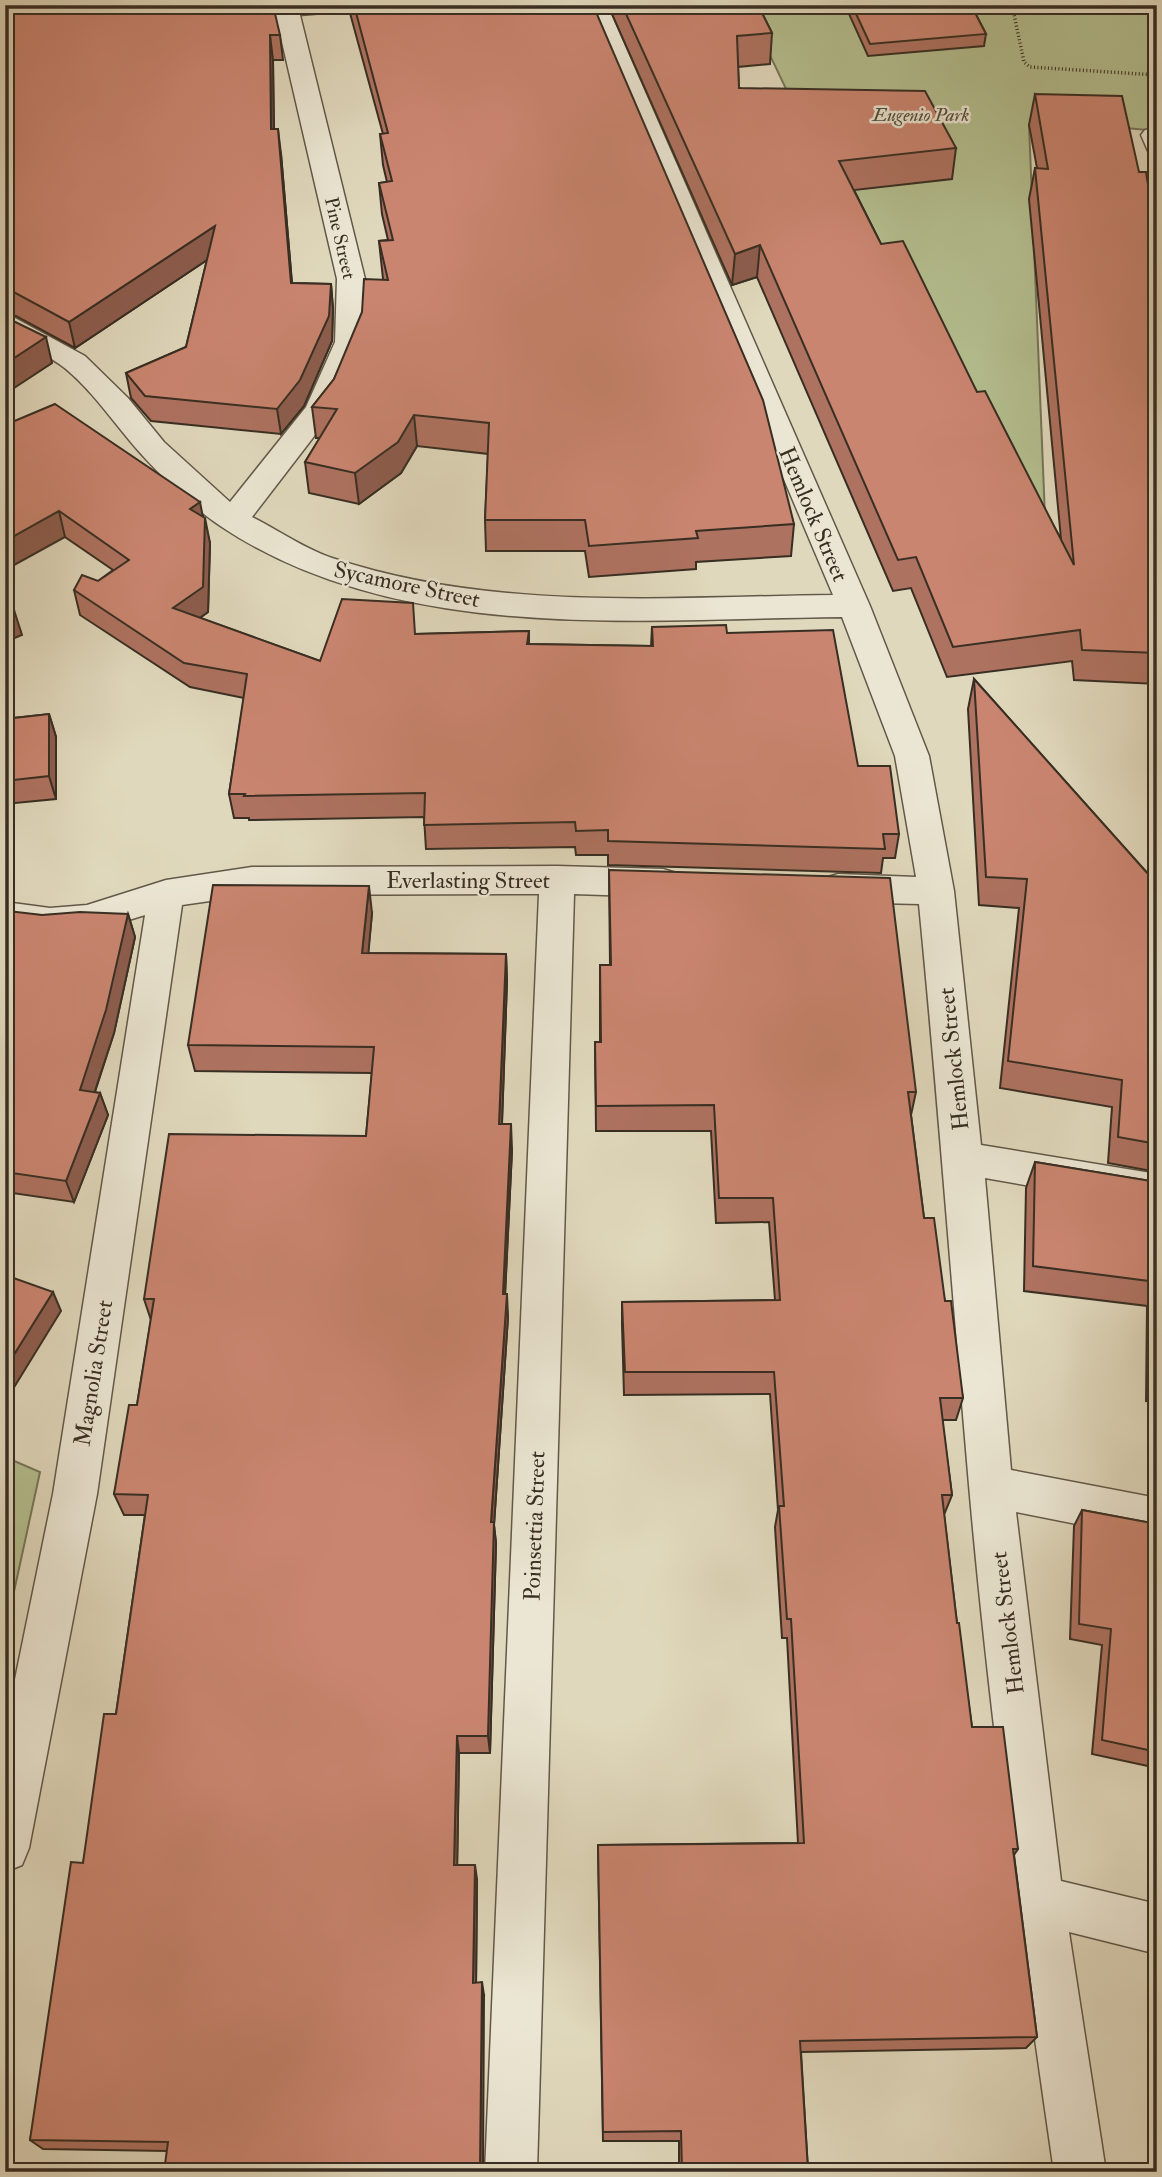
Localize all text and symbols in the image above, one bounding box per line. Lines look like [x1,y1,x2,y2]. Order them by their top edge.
park label: Eugenio Park [871,103,970,127]
street label: Pine Street [319,195,361,282]
street label: Hemlock Street [772,442,855,586]
street label: Sycamore Street [331,555,483,614]
street label: Everlasting Street [386,866,550,895]
street label: Hemlock Street [932,986,975,1132]
street label: Magnolia Street [68,1298,119,1448]
street label: Poinsettia Street [517,1451,552,1602]
street label: Hemlock Street [984,1550,1031,1696]

